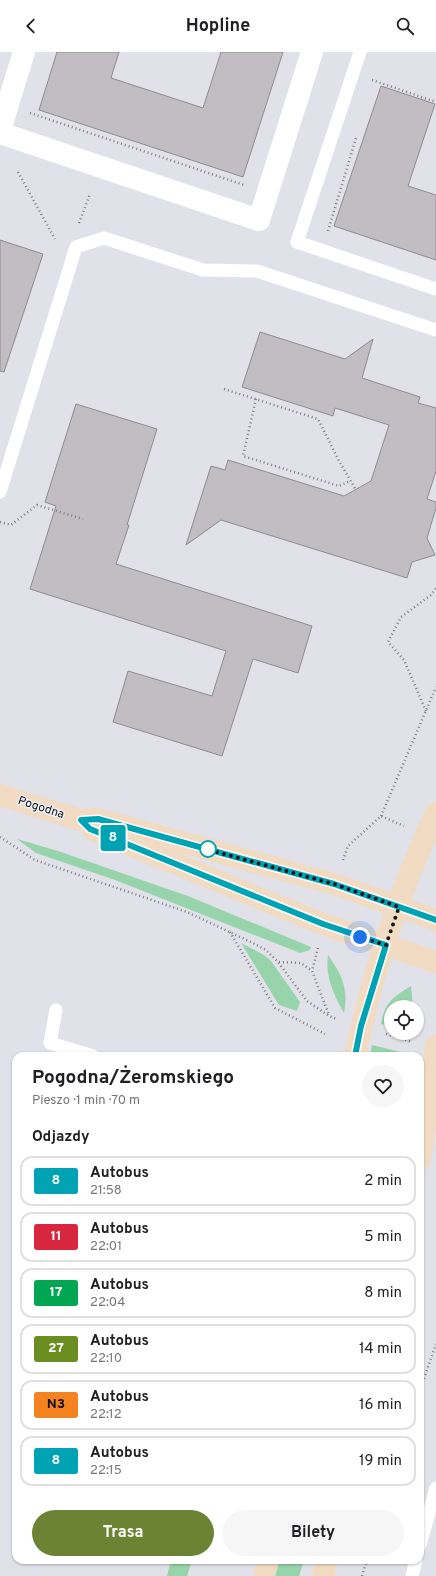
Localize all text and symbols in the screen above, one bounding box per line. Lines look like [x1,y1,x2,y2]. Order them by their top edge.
icon: back [20,15,42,37]
text: Hopline [186,15,250,38]
icon: search [394,15,416,37]
street label: Pogodna [16,793,66,823]
line badge: 8 [100,825,126,851]
text: 8 [109,829,117,846]
unlabelled marker [199,840,217,858]
your location [350,927,370,947]
map controls [384,1000,424,1040]
button: locate [384,1000,424,1040]
button: heart [362,1065,404,1107]
text: Pogodna/Żeromskiego [32,1066,234,1090]
text: Pieszo · 1 min · 70 m [32,1093,140,1109]
text: Odjazdy [32,1128,90,1147]
text: Autobus [90,1164,149,1183]
text: 8 [52,1172,60,1189]
text: 2 min [364,1172,402,1191]
text: 21:58 [90,1183,122,1199]
text: Autobus [90,1220,149,1239]
text: 11 [50,1228,62,1245]
text: 5 min [364,1228,402,1247]
text: 22:01 [90,1239,122,1255]
text: Autobus [90,1276,149,1295]
text: 17 [49,1284,63,1301]
text: 8 min [364,1284,402,1303]
text: 22:04 [90,1295,125,1311]
text: Autobus [90,1332,149,1351]
text: 27 [48,1340,64,1357]
text: 14 min [359,1340,402,1359]
text: 22:10 [90,1351,122,1367]
text: Autobus [90,1388,149,1407]
text: N3 [47,1396,65,1413]
text: 16 min [359,1396,402,1415]
text: 22:12 [90,1407,122,1423]
text: Autobus [90,1444,149,1463]
text: 8 [52,1452,60,1469]
text: 19 min [359,1452,402,1471]
text: 22:15 [90,1463,122,1479]
button: Trasa [32,1510,214,1556]
button: Bilety [222,1510,404,1556]

